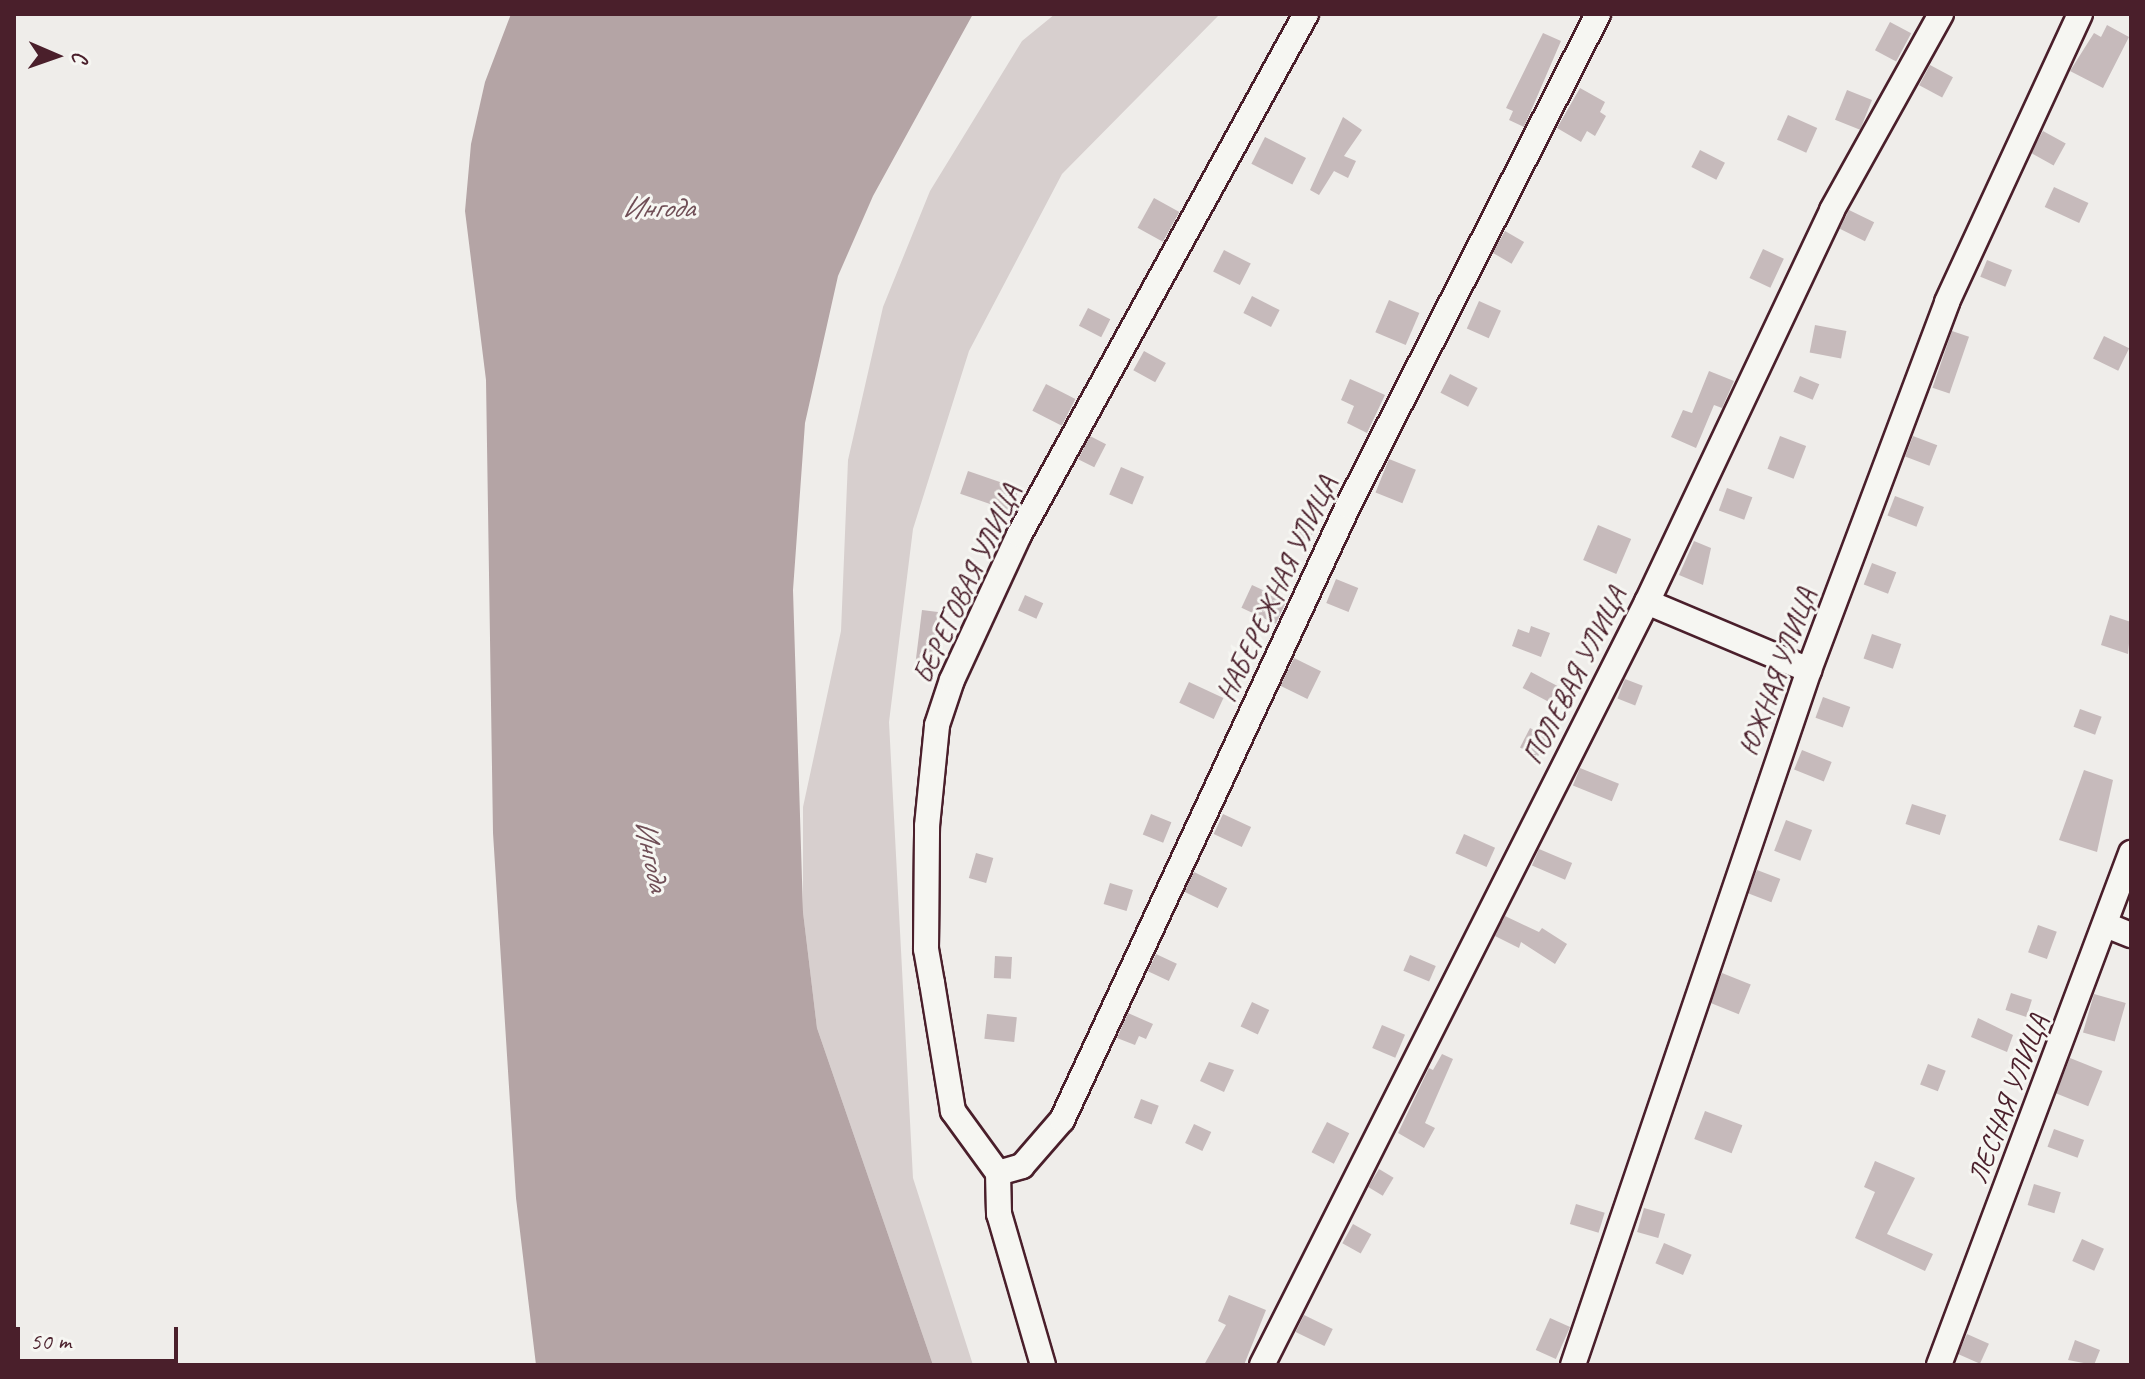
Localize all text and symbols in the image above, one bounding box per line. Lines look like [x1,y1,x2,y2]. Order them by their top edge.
north arrow [16,16,96,96]
text: С [66,51,94,63]
water label: Ингода [622,189,694,225]
street label: НАБЕРЕЖНАЯ УЛИЦА [1210,472,1344,706]
street label: БЕРЕГОВАЯ УЛИЦА [906,479,1028,689]
street label: ПОЛЕВАЯ УЛИЦА [1516,582,1634,770]
street label: ЮЖНАЯ УЛИЦА [1732,584,1824,760]
water label: Ингода [627,816,677,894]
street label: ЛЕСНАЯ УЛИЦА [1960,1010,2056,1188]
scale bar [20,1311,182,1361]
text: 50 m [30,1326,71,1356]

